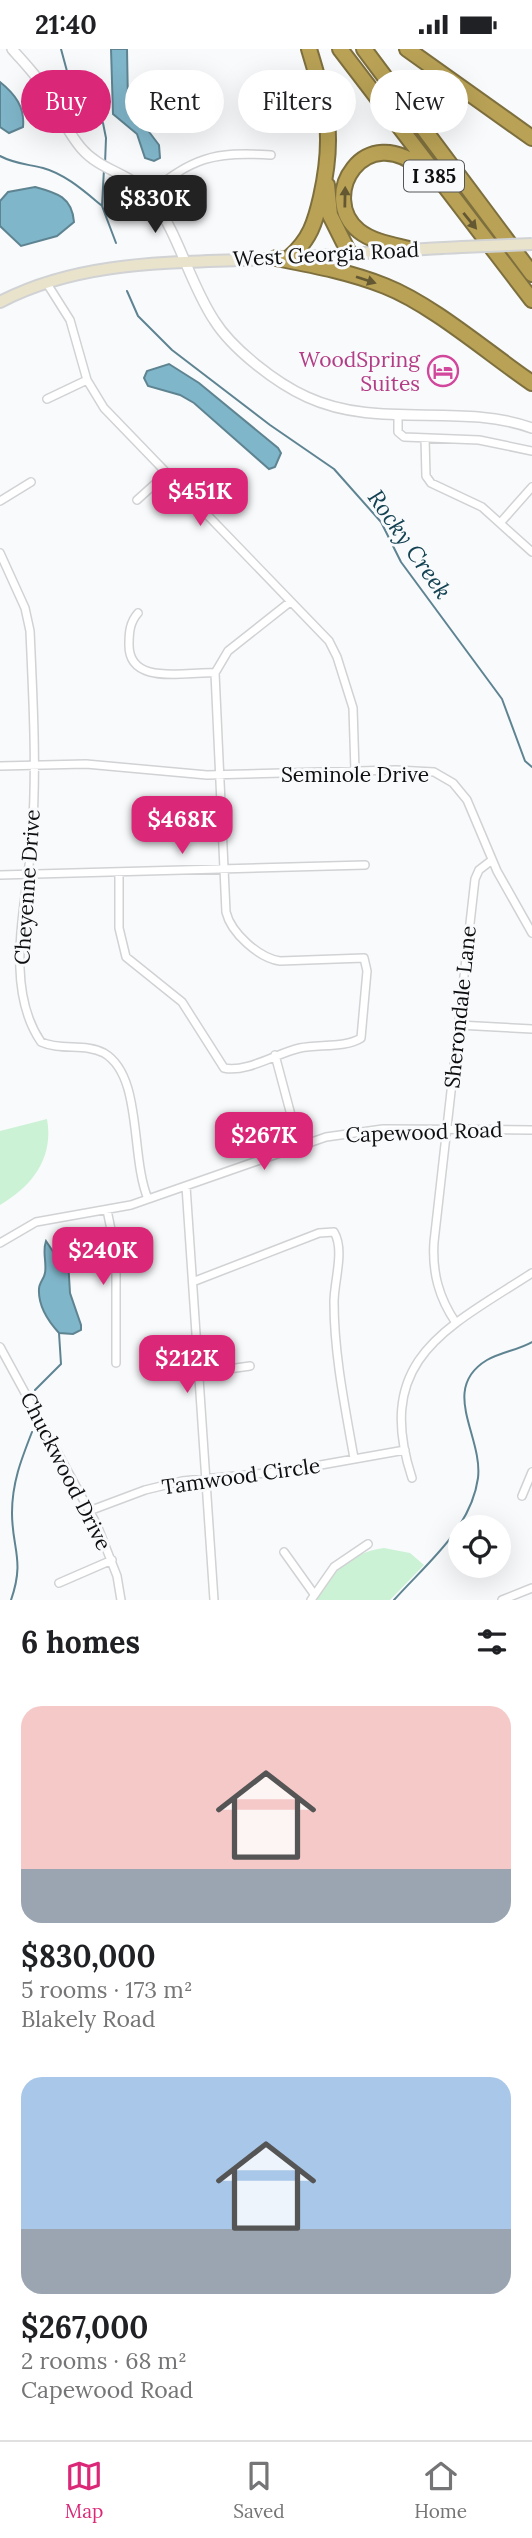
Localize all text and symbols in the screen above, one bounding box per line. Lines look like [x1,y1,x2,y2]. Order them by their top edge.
text: 21:40 [35,8,97,41]
chip: Buy [21,70,111,133]
chip: Rent [125,70,224,133]
chip: Filters [238,70,356,133]
chip: New [370,70,468,133]
road number: I 385 [404,160,464,191]
pin: $830K [106,176,204,235]
text: $830K [120,183,190,212]
one-way arrow [339,186,351,208]
one-way arrow [462,212,476,230]
street label: West Georgia Road [232,236,420,272]
one-way arrow [356,275,377,285]
place label: WoodSpring Suites [299,346,420,397]
hotel icon: WoodSpring Suites [426,354,460,388]
pin: $451K [151,469,249,528]
text: $451K [168,476,232,505]
water label: Rocky Creek [362,484,458,604]
street label: Seminole Drive [281,761,429,788]
pin: $468K [133,797,231,856]
text: $468K [148,804,216,833]
street label: Cheyenne Drive [8,808,46,966]
street label: Sherondale Lane [438,924,482,1090]
pin: $267K [215,1113,313,1172]
street label: Capewood Road [345,1116,503,1148]
text: $267K [231,1120,297,1149]
pin: $240K [54,1227,152,1287]
text: $240K [68,1235,138,1264]
pin: $212K [138,1335,236,1395]
text: $212K [155,1343,219,1372]
street label: Chuckwood Drive [14,1387,118,1555]
street label: Tamwood Circle [160,1452,322,1500]
map controls [448,1515,511,1578]
button: locate [448,1515,511,1578]
text: 6 homes [21,1623,140,1661]
icon: filters [473,1623,511,1661]
icon: home [203,1752,329,1878]
text: $830,000 [21,1937,155,1975]
text: 5 rooms · 173 m² [21,1975,193,2004]
text: Blakely Road [21,2004,156,2033]
icon: home [203,2123,329,2249]
text: $267,000 [21,2308,148,2346]
text: 2 rooms · 68 m² [21,2346,187,2375]
text: Capewood Road [21,2375,193,2404]
tab: Map [65,2457,103,2523]
tab: Saved [233,2457,285,2523]
tab: Home [414,2457,467,2523]

